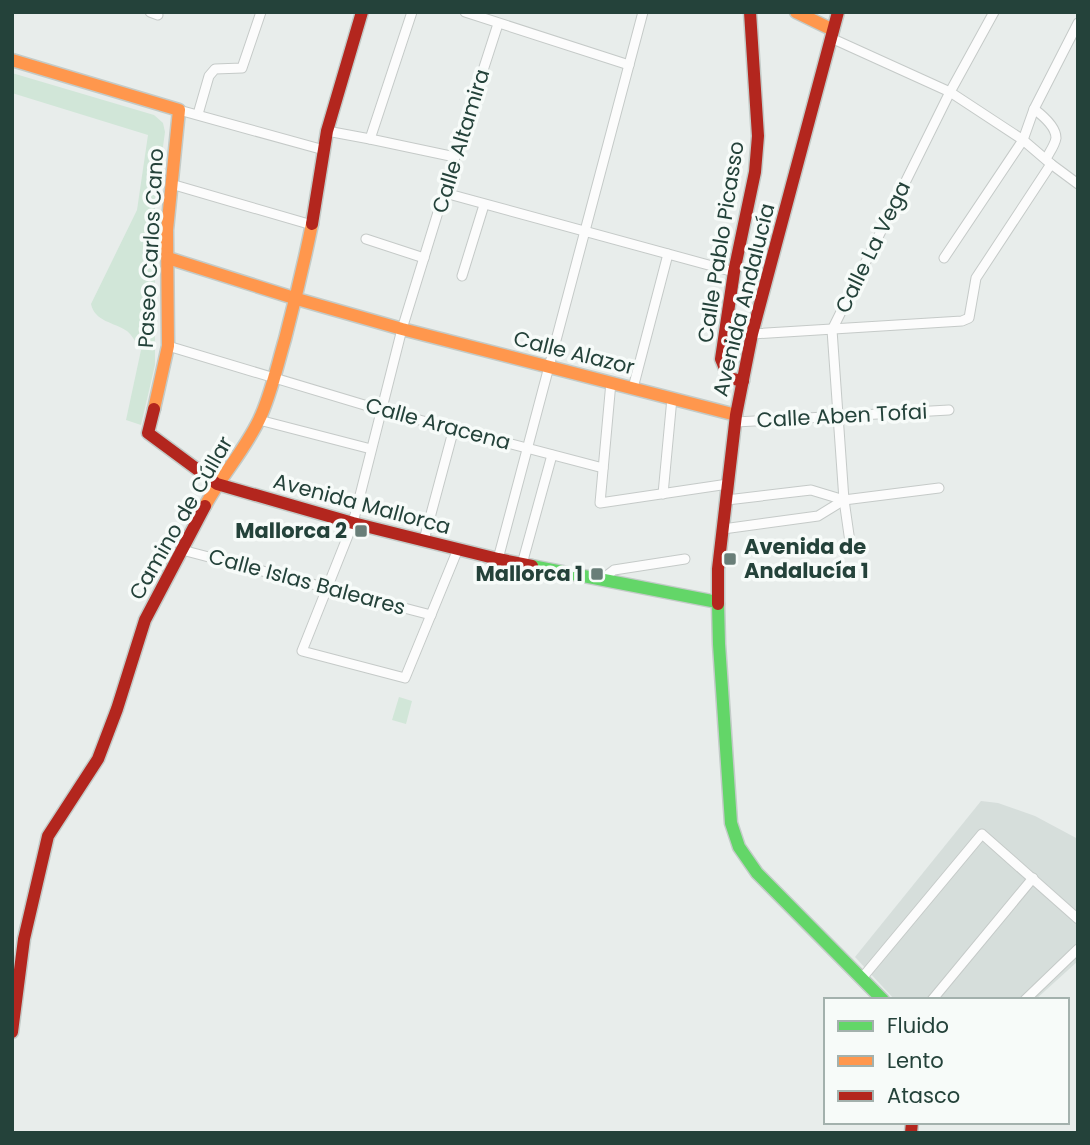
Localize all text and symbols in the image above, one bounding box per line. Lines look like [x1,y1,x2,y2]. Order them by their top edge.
street label: Calle Altamira [425,65,496,217]
street label: Calle Pablo Picasso [690,139,751,345]
street label: Paseo Carlos Cano [131,147,170,349]
street label: Calle La Vega [828,176,917,318]
street label: Avenida Andalucía [705,200,782,400]
street label: Calle Alazor [511,323,638,382]
street label: Calle Aracena [362,390,514,457]
street label: Calle Aben Tofai [756,397,928,434]
street label: Camino de Cúllar [122,430,239,605]
street label: Avenida Mallorca [270,466,454,541]
place label: Mallorca 2 [235,516,347,545]
marker: Mallorca 2 [353,523,369,539]
place label: Avenida de Andalucía 1 [744,532,869,585]
street label: Calle Islas Baleares [205,541,409,622]
marker: Avenida de Andalucía 1 [722,551,738,567]
place label: Mallorca 1 [475,559,583,588]
marker: Mallorca 1 [589,566,605,582]
legend [824,998,1069,1124]
text: Fluido [887,1011,949,1040]
text: Lento [887,1046,944,1075]
text: Atasco [887,1081,960,1110]

